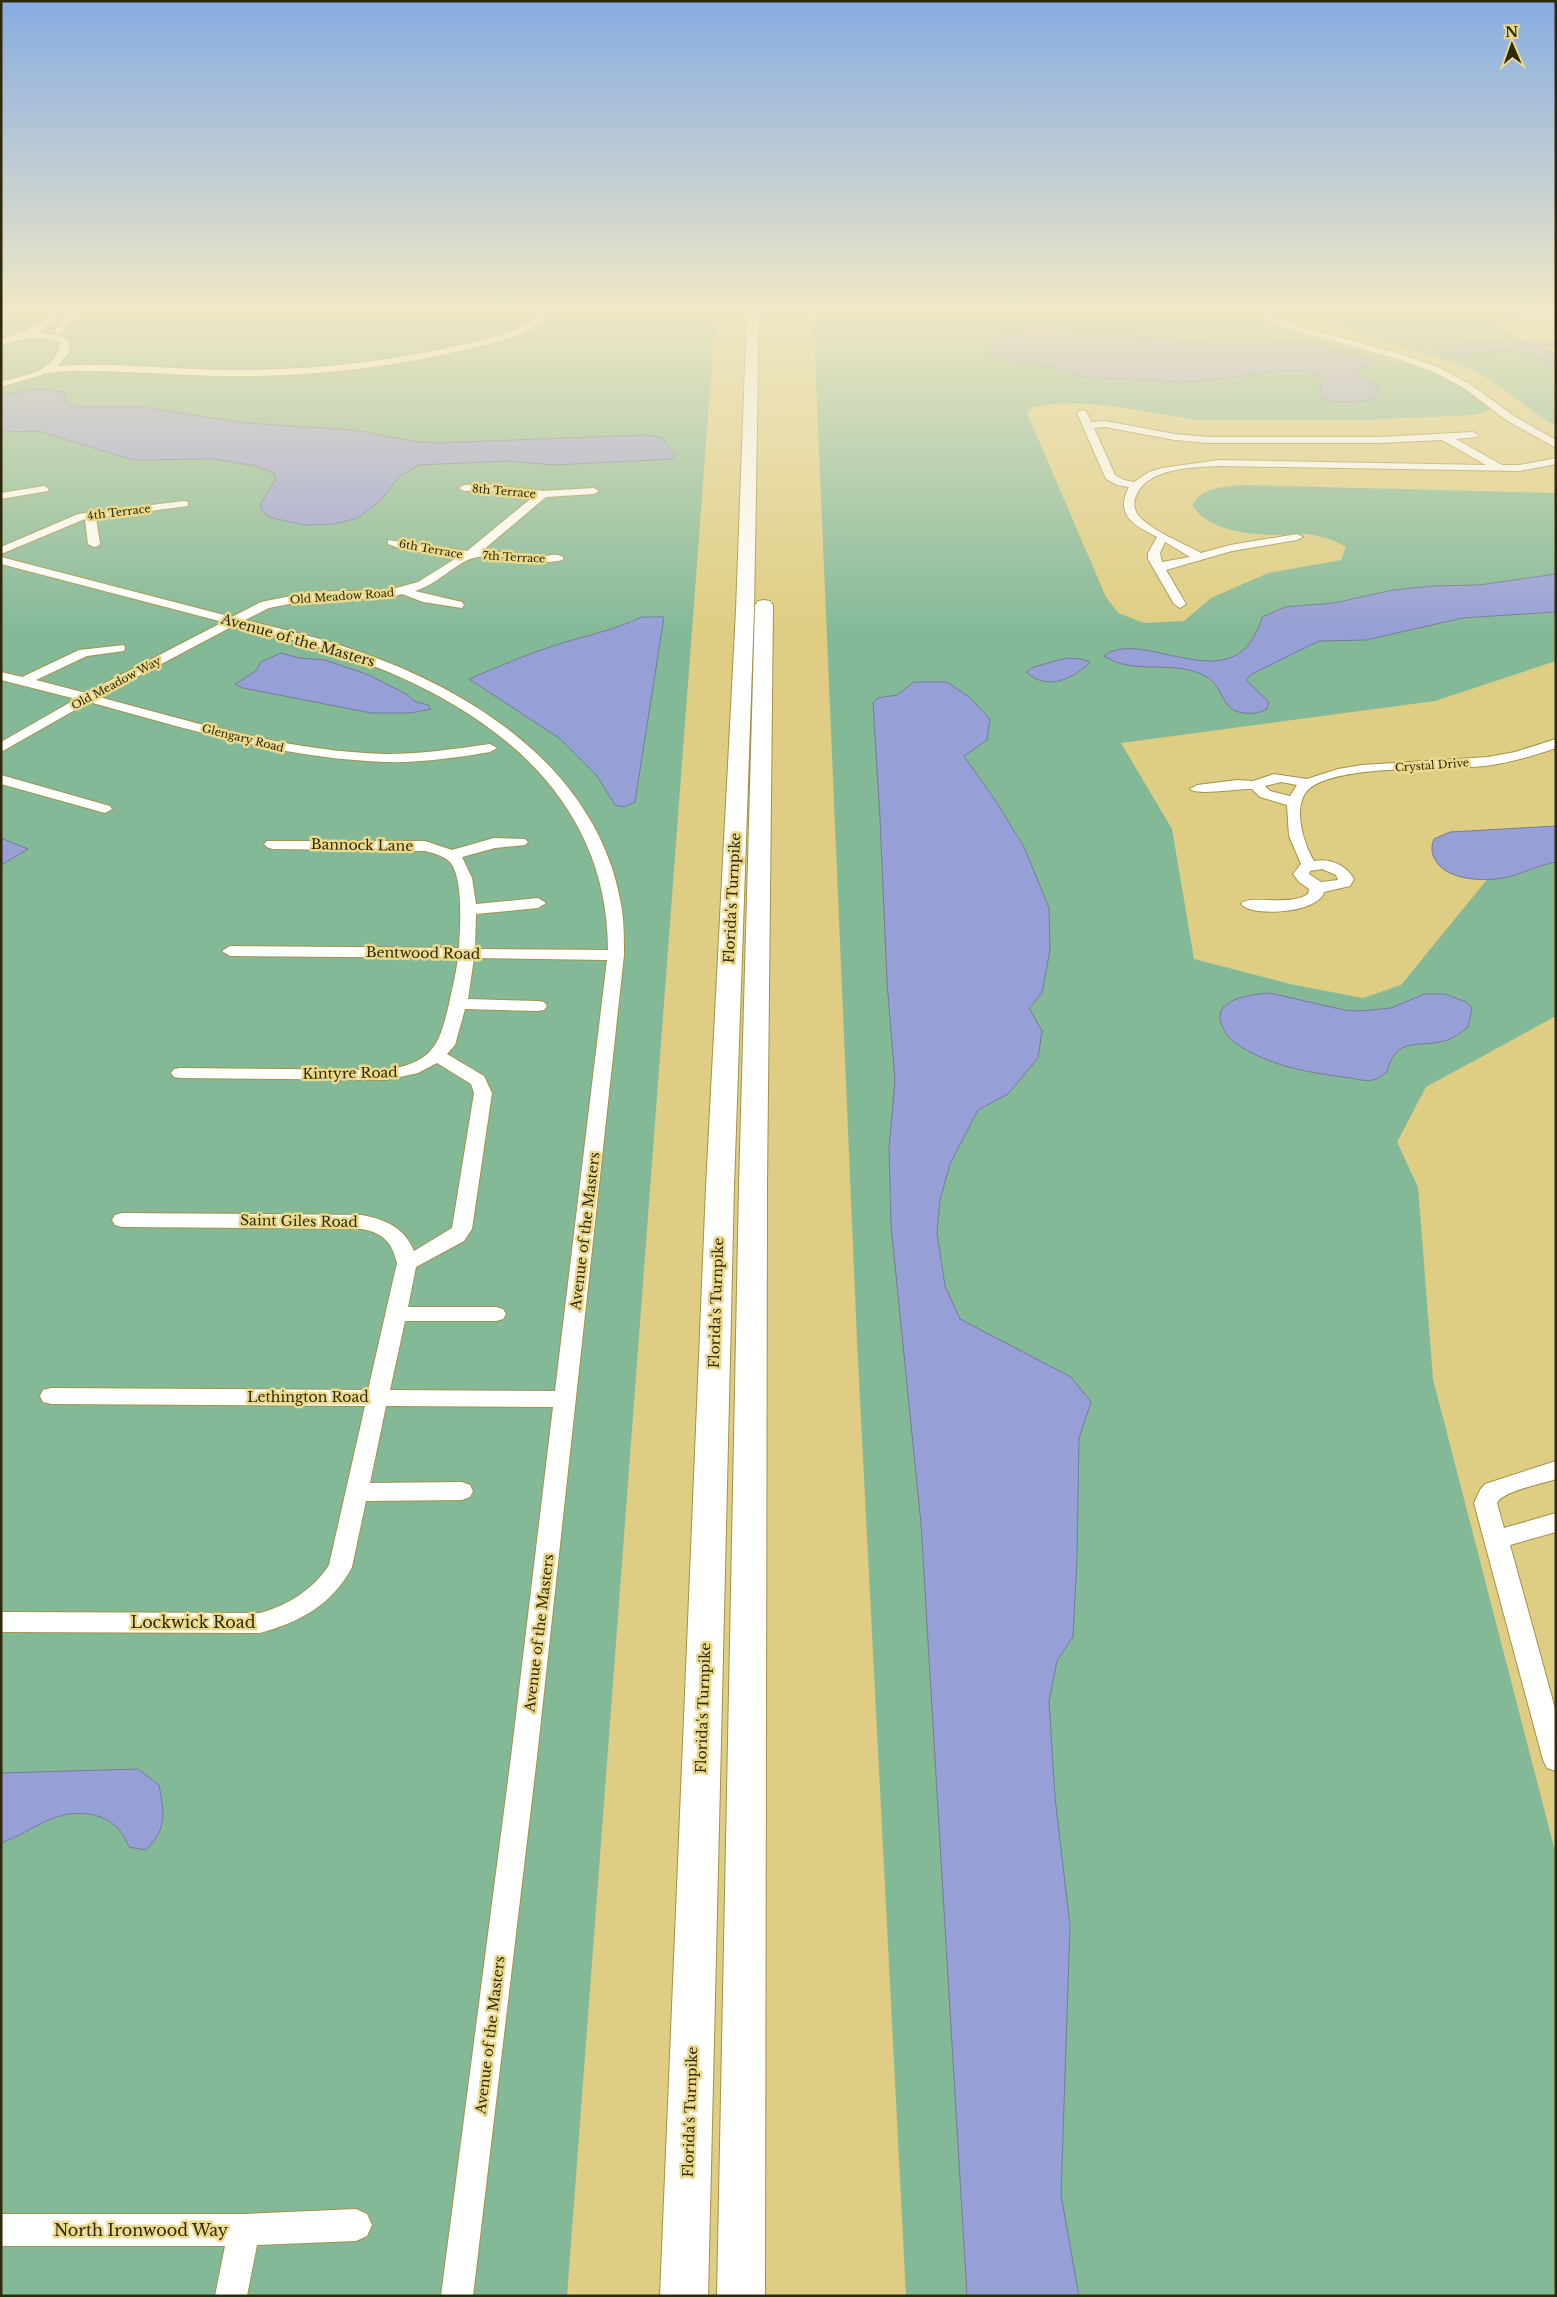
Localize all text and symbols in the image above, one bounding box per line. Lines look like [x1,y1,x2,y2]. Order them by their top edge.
north arrow [1487,20,1537,70]
text: N [1505,23,1518,41]
street label: 8th Terrace [472,481,536,501]
street label: 4th Terrace [87,501,151,523]
street label: 6th Terrace [398,537,464,561]
street label: 7th Terrace [482,548,546,566]
street label: Old Meadow Road [289,585,395,607]
street label: Avenue of the Masters [218,609,377,671]
street label: Old Meadow Way [69,653,163,713]
street label: Glengary Road [201,721,286,755]
street label: Crystal Drive [1394,755,1470,775]
street label: Florida's Turnpike [720,832,744,964]
street label: Bannock Lane [311,835,413,855]
street label: Bentwood Road [366,943,481,963]
street label: Kintyre Road [302,1063,398,1083]
street label: Avenue of the Masters [566,1151,604,1312]
street label: Saint Giles Road [240,1211,359,1231]
street label: Florida's Turnpike [705,1237,727,1369]
street label: Lethington Road [247,1388,369,1406]
street label: Avenue of the Masters [520,1553,558,1714]
street label: Lockwick Road [131,1612,256,1632]
street label: Florida's Turnpike [692,1642,714,1774]
street label: Avenue of the Masters [471,1955,509,2116]
street label: Florida's Turnpike [679,2046,701,2178]
street label: North Ironwood Way [54,2220,229,2240]

